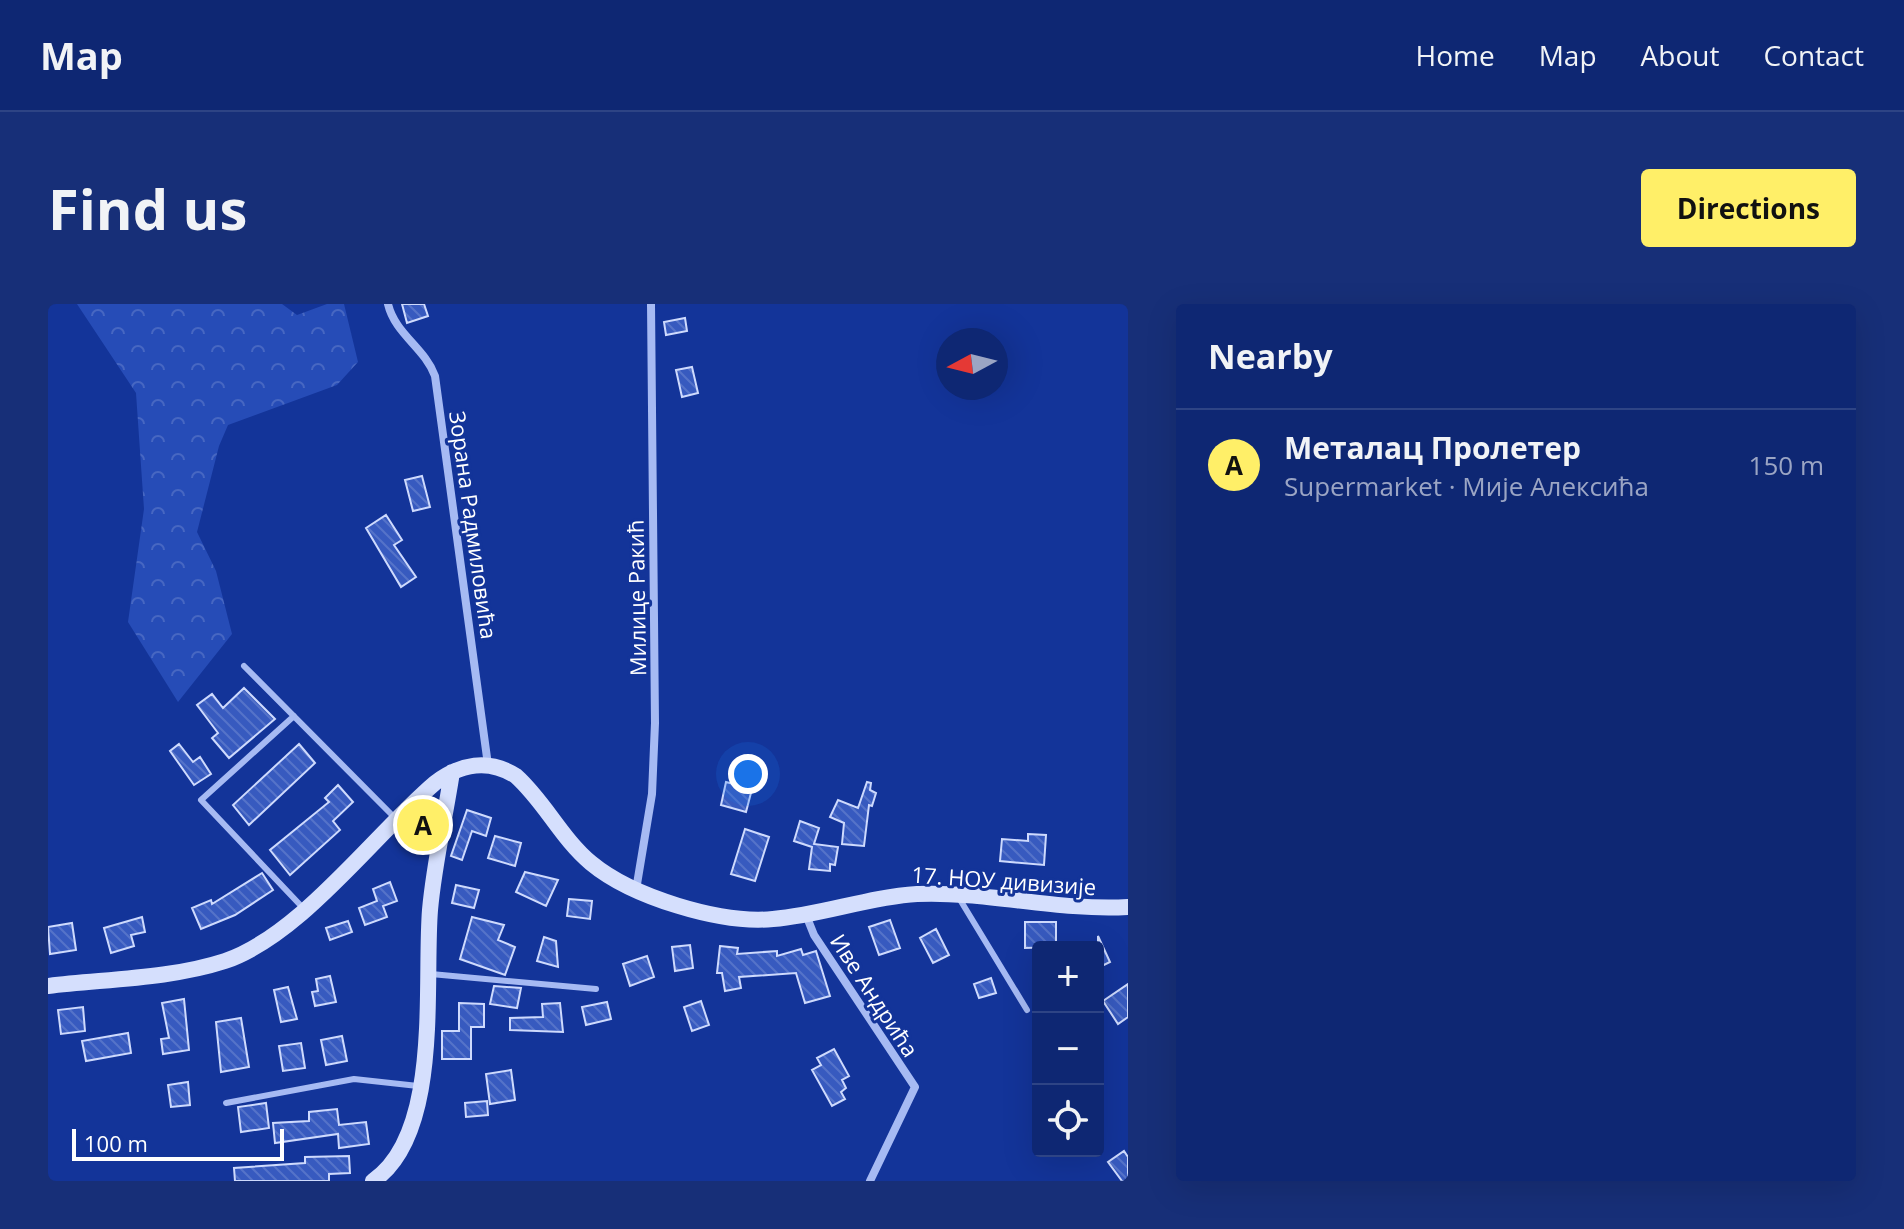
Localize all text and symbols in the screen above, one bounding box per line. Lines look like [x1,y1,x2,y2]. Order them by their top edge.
text: Map [40,29,123,81]
text: Home [1416,36,1495,74]
text: Map [1539,36,1597,74]
text: About [1641,36,1719,74]
text: Contact [1763,36,1864,74]
button: Directions [1641,169,1856,247]
text: Find us [48,170,247,246]
north arrow [936,328,1008,400]
text: Nearby [1208,333,1333,379]
street label: Зорана Радмиловића [443,409,505,641]
text: Металац Пролетер [1284,427,1581,468]
text: A [1225,447,1243,483]
text: 150 m [1749,447,1824,483]
text: Supermarket · Мије Алексића [1284,468,1649,504]
street label: Милице Ракић [620,520,652,676]
your location [728,754,768,794]
pin: A [397,795,449,855]
street label: 17. НОУ дивизије [911,859,1097,901]
street label: Иве Андрића [824,928,926,1062]
map controls [1032,941,1104,1157]
button: + [1032,941,1104,1013]
button: − [1032,1013,1104,1085]
button: locate [1032,1085,1104,1157]
scale bar [72,1125,284,1161]
text: 100 m [84,1128,148,1158]

